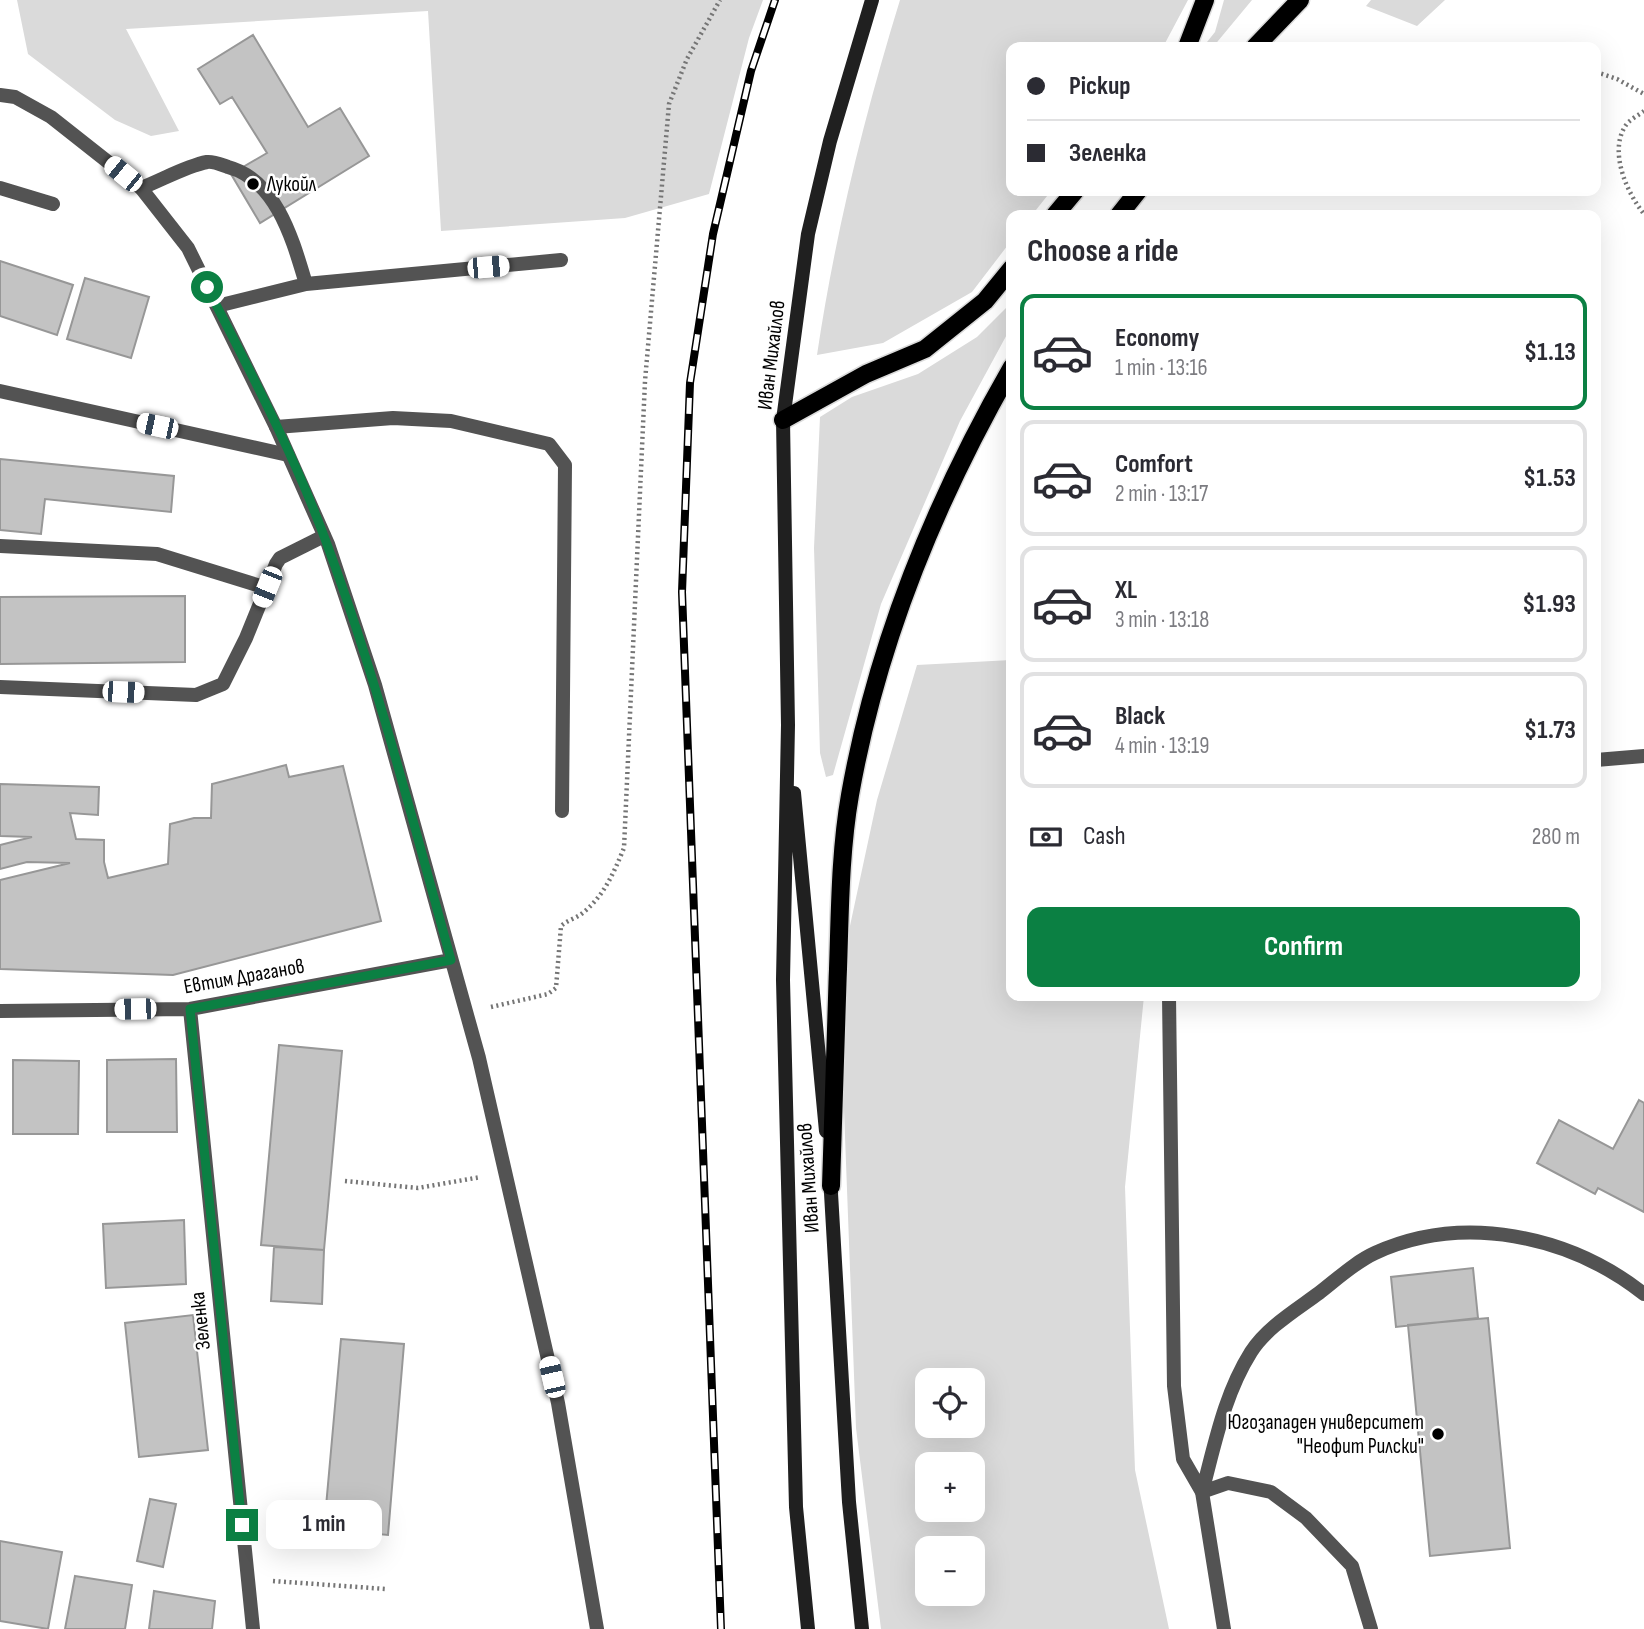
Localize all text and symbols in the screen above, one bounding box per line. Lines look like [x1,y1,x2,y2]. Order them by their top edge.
text: Pickup [1069,71,1131,102]
text: Зеленка [1069,138,1146,169]
car [101,153,146,195]
place label: Лукойл [266,172,317,197]
marker: Лукойл [245,176,261,192]
text: Choose a ride [1027,232,1179,271]
car [467,255,510,279]
route start [191,271,223,303]
street label: Иван Михайлов [752,299,791,411]
icon: car [1031,321,1094,384]
text: Economy [1115,323,1199,354]
text: $1.13 [1524,337,1576,368]
text: 1 min · 13:16 [1115,354,1208,382]
car [135,411,180,441]
icon: car [1031,447,1094,510]
text: Comfort [1115,449,1193,480]
text: $1.53 [1523,463,1576,494]
text: 2 min · 13:17 [1115,480,1208,508]
car [250,564,285,610]
icon: car [1031,573,1094,636]
text: XL [1115,575,1137,606]
text: $1.93 [1522,589,1576,620]
text: 3 min · 13:18 [1115,606,1209,634]
car [102,681,145,703]
icon: car [1031,699,1094,762]
text: Black [1115,701,1165,732]
text: $1.73 [1524,715,1576,746]
text: 4 min · 13:19 [1115,732,1209,760]
icon: cash [1027,818,1065,856]
text: Cash [1083,821,1126,852]
text: 280 m [1532,823,1580,851]
button: Confirm [1027,907,1580,987]
street label: Евтим Драганов [182,954,306,999]
car [114,998,157,1020]
street label: Иван Михайлов [792,1122,825,1234]
street label: Зеленка [185,1291,216,1351]
car [538,1354,567,1400]
map controls [915,1368,985,1606]
button: locate [915,1368,985,1438]
place label: Югозападен университет "Неофит Рилски" [1228,1410,1424,1459]
marker: Югозападен университет "Неофит Рилски" [1430,1426,1446,1442]
button: + [915,1452,985,1522]
callout: 1 min [266,1500,382,1550]
route end [226,1509,258,1541]
text: 1 min [303,1510,345,1538]
button: − [915,1536,985,1606]

